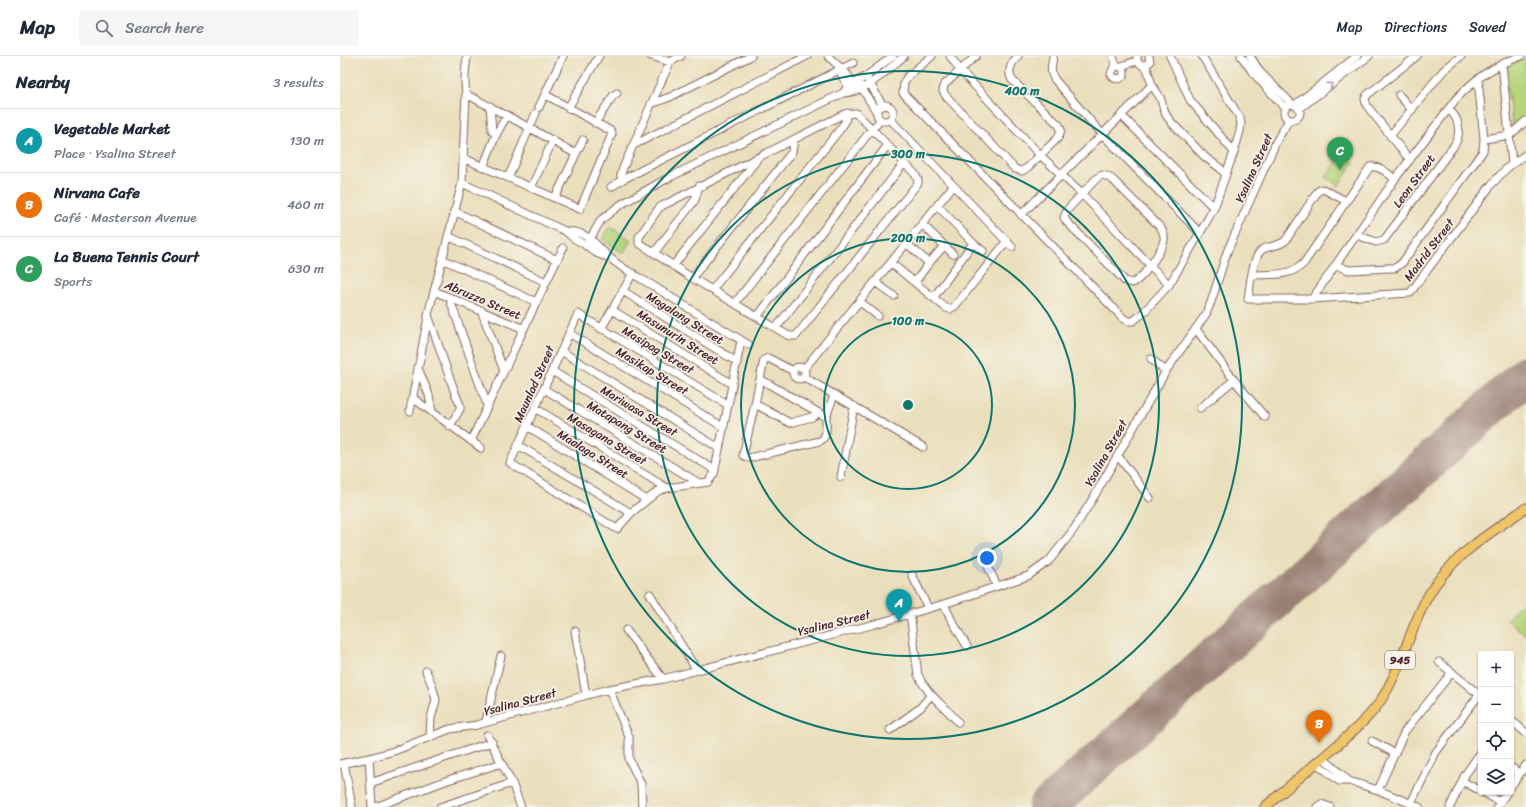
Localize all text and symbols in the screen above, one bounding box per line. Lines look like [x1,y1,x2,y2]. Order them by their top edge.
search box [79,10,359,46]
text: Map [20,11,55,44]
text: Search here [125,15,204,41]
text: Map [1336,15,1362,40]
text: Directions [1384,15,1447,40]
text: Saved [1469,15,1506,40]
icon: search [93,17,115,39]
text: Nearby [16,67,70,97]
text: 3 results [273,71,324,94]
text: 400 m [1003,80,1040,102]
one-way arrow [1326,83,1333,90]
text: Vegetable Market [54,116,170,142]
text: A [25,129,33,152]
text: 130 m [290,129,324,152]
street label: Ysalina Street [1229,129,1280,206]
pin: C [1327,137,1353,170]
text: Place · Ysalina Street [54,142,176,165]
text: 300 m [890,143,926,165]
street label: Leon Street [1387,149,1441,213]
text: Nirvana Cafe [54,180,140,206]
text: B [25,193,33,216]
text: 460 m [287,193,324,216]
text: Café · Masterson Avenue [54,206,196,229]
street label: Madrid Street [1398,213,1461,286]
text: 200 m [890,227,926,249]
text: La Buena Tennis Court [54,244,199,270]
text: C [25,257,33,280]
text: 630 m [288,257,324,280]
text: Sports [54,270,92,293]
street label: Abruzzo Street [440,274,525,326]
street label: Magalang Street [642,285,728,351]
street label: Masunurin Street [633,303,723,371]
text: 100 m [892,310,925,332]
street label: Masipag Street [618,320,699,381]
street label: Maunlad Street [507,341,561,426]
street label: Masikap Street [611,341,694,402]
street label: Mariwasa Street [596,379,683,443]
street label: Matapang Street [583,394,671,460]
centre of rings [901,398,915,412]
street label: Masagana Street [563,406,652,472]
street label: Ysalina Street [1078,414,1134,491]
street label: Maalaga Street [553,423,633,485]
your location [977,548,997,568]
pin: A [886,589,912,622]
street label: Ysalina Street [795,603,874,643]
road number: 945 [1385,651,1415,669]
map controls [1478,651,1514,795]
button: + [1478,651,1514,687]
street label: Ysalina Street [481,681,560,722]
button: − [1478,687,1514,723]
pin: B [1306,710,1332,743]
button: locate [1478,723,1514,759]
button: layers [1478,759,1514,795]

